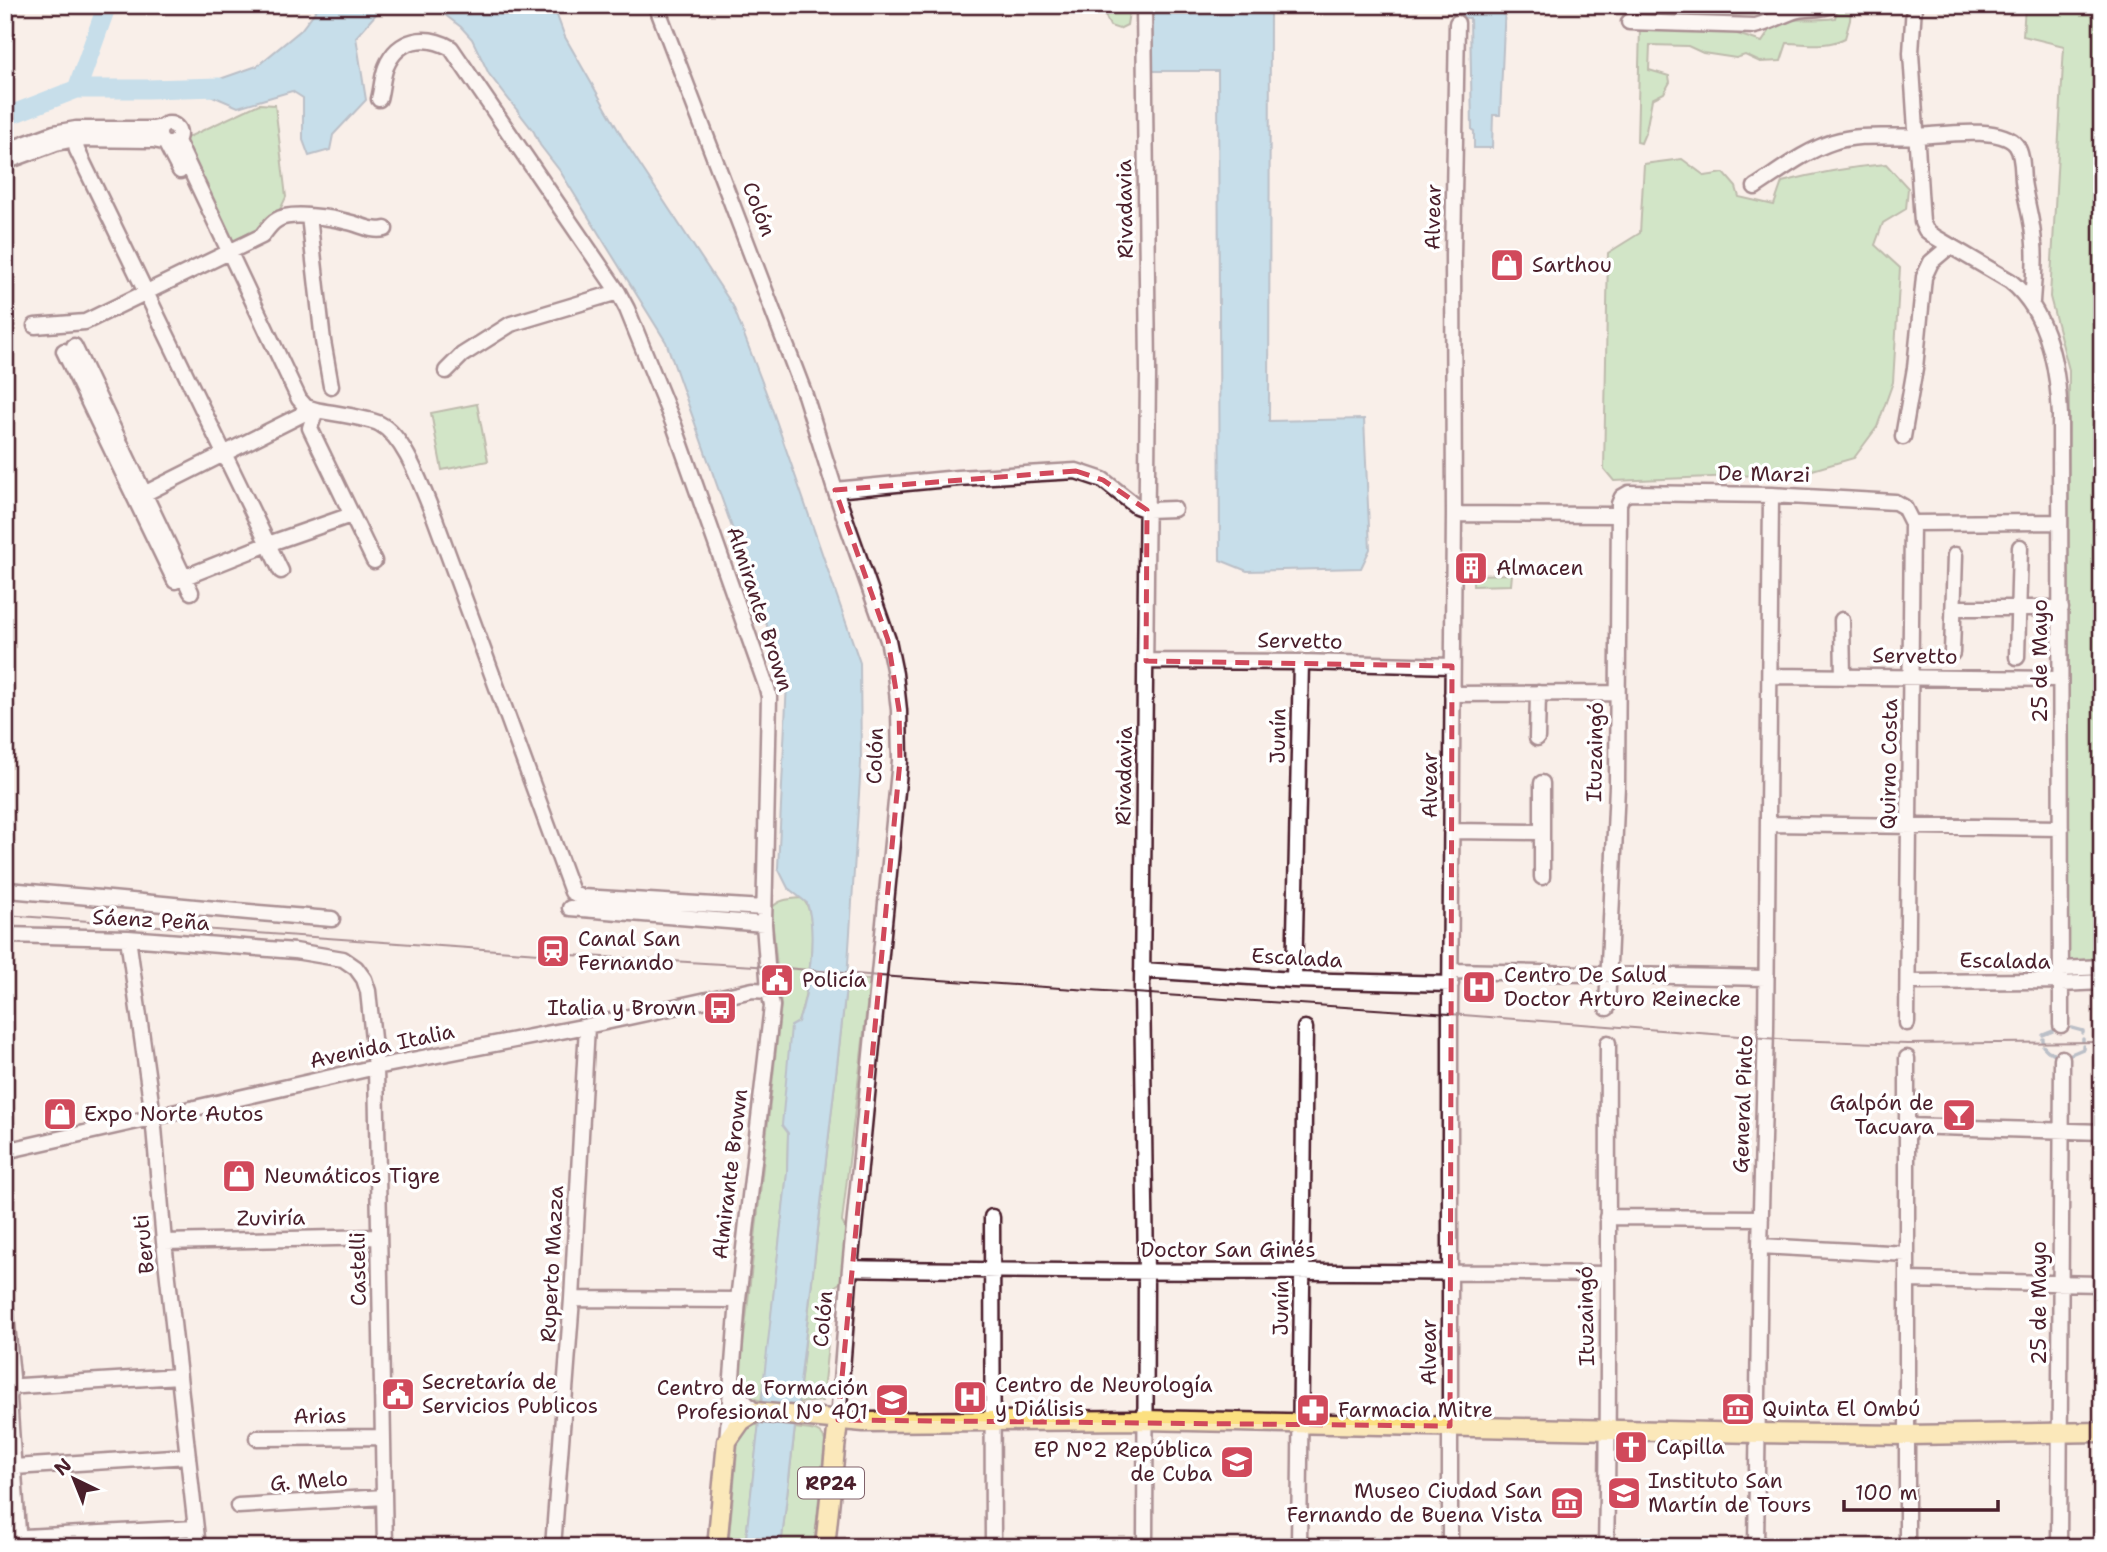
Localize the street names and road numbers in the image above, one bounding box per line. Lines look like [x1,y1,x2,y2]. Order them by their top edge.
street label: Rivadavia [1110,159,1140,259]
street label: Colón [736,178,782,241]
street label: Alvear [1418,184,1448,250]
street label: De Marzi [1717,459,1811,489]
street label: Almirante Brown [720,523,800,695]
street label: 25 de Mayo [2026,599,2054,723]
street label: Servetto [1257,626,1343,656]
street label: Servetto [1872,641,1958,671]
street label: Quirno Costa [1874,698,1904,830]
street label: Ituzaingó [1580,702,1610,802]
street label: Junín [1264,708,1292,764]
street label: Rivadavia [1109,726,1139,826]
street label: Colón [860,727,890,785]
street label: Alvear [1416,752,1444,818]
street label: Sáenz Peña [92,903,210,937]
street label: Escalada [1251,942,1343,974]
street label: Escalada [1959,946,2051,976]
street label: Avenida Italia [307,1017,457,1075]
street label: General Pinto [1727,1034,1759,1174]
street label: Almirante Brown [706,1087,754,1261]
street label: Ruperto Mazza [534,1185,570,1343]
street label: Zuviría [236,1203,306,1233]
street label: Beruti [127,1213,161,1275]
street label: Castelli [343,1232,373,1306]
street label: Doctor San Ginés [1140,1236,1316,1264]
street label: 25 de Mayo [2025,1241,2053,1365]
street label: Ituzaingó [1571,1266,1601,1366]
street label: Junín [1267,1280,1295,1336]
street label: Colón [807,1289,839,1348]
street label: Alvear [1415,1319,1443,1385]
street label: Arias [293,1402,347,1430]
street label: G. Melo [269,1464,349,1498]
road number: RP24 [798,1468,864,1498]

